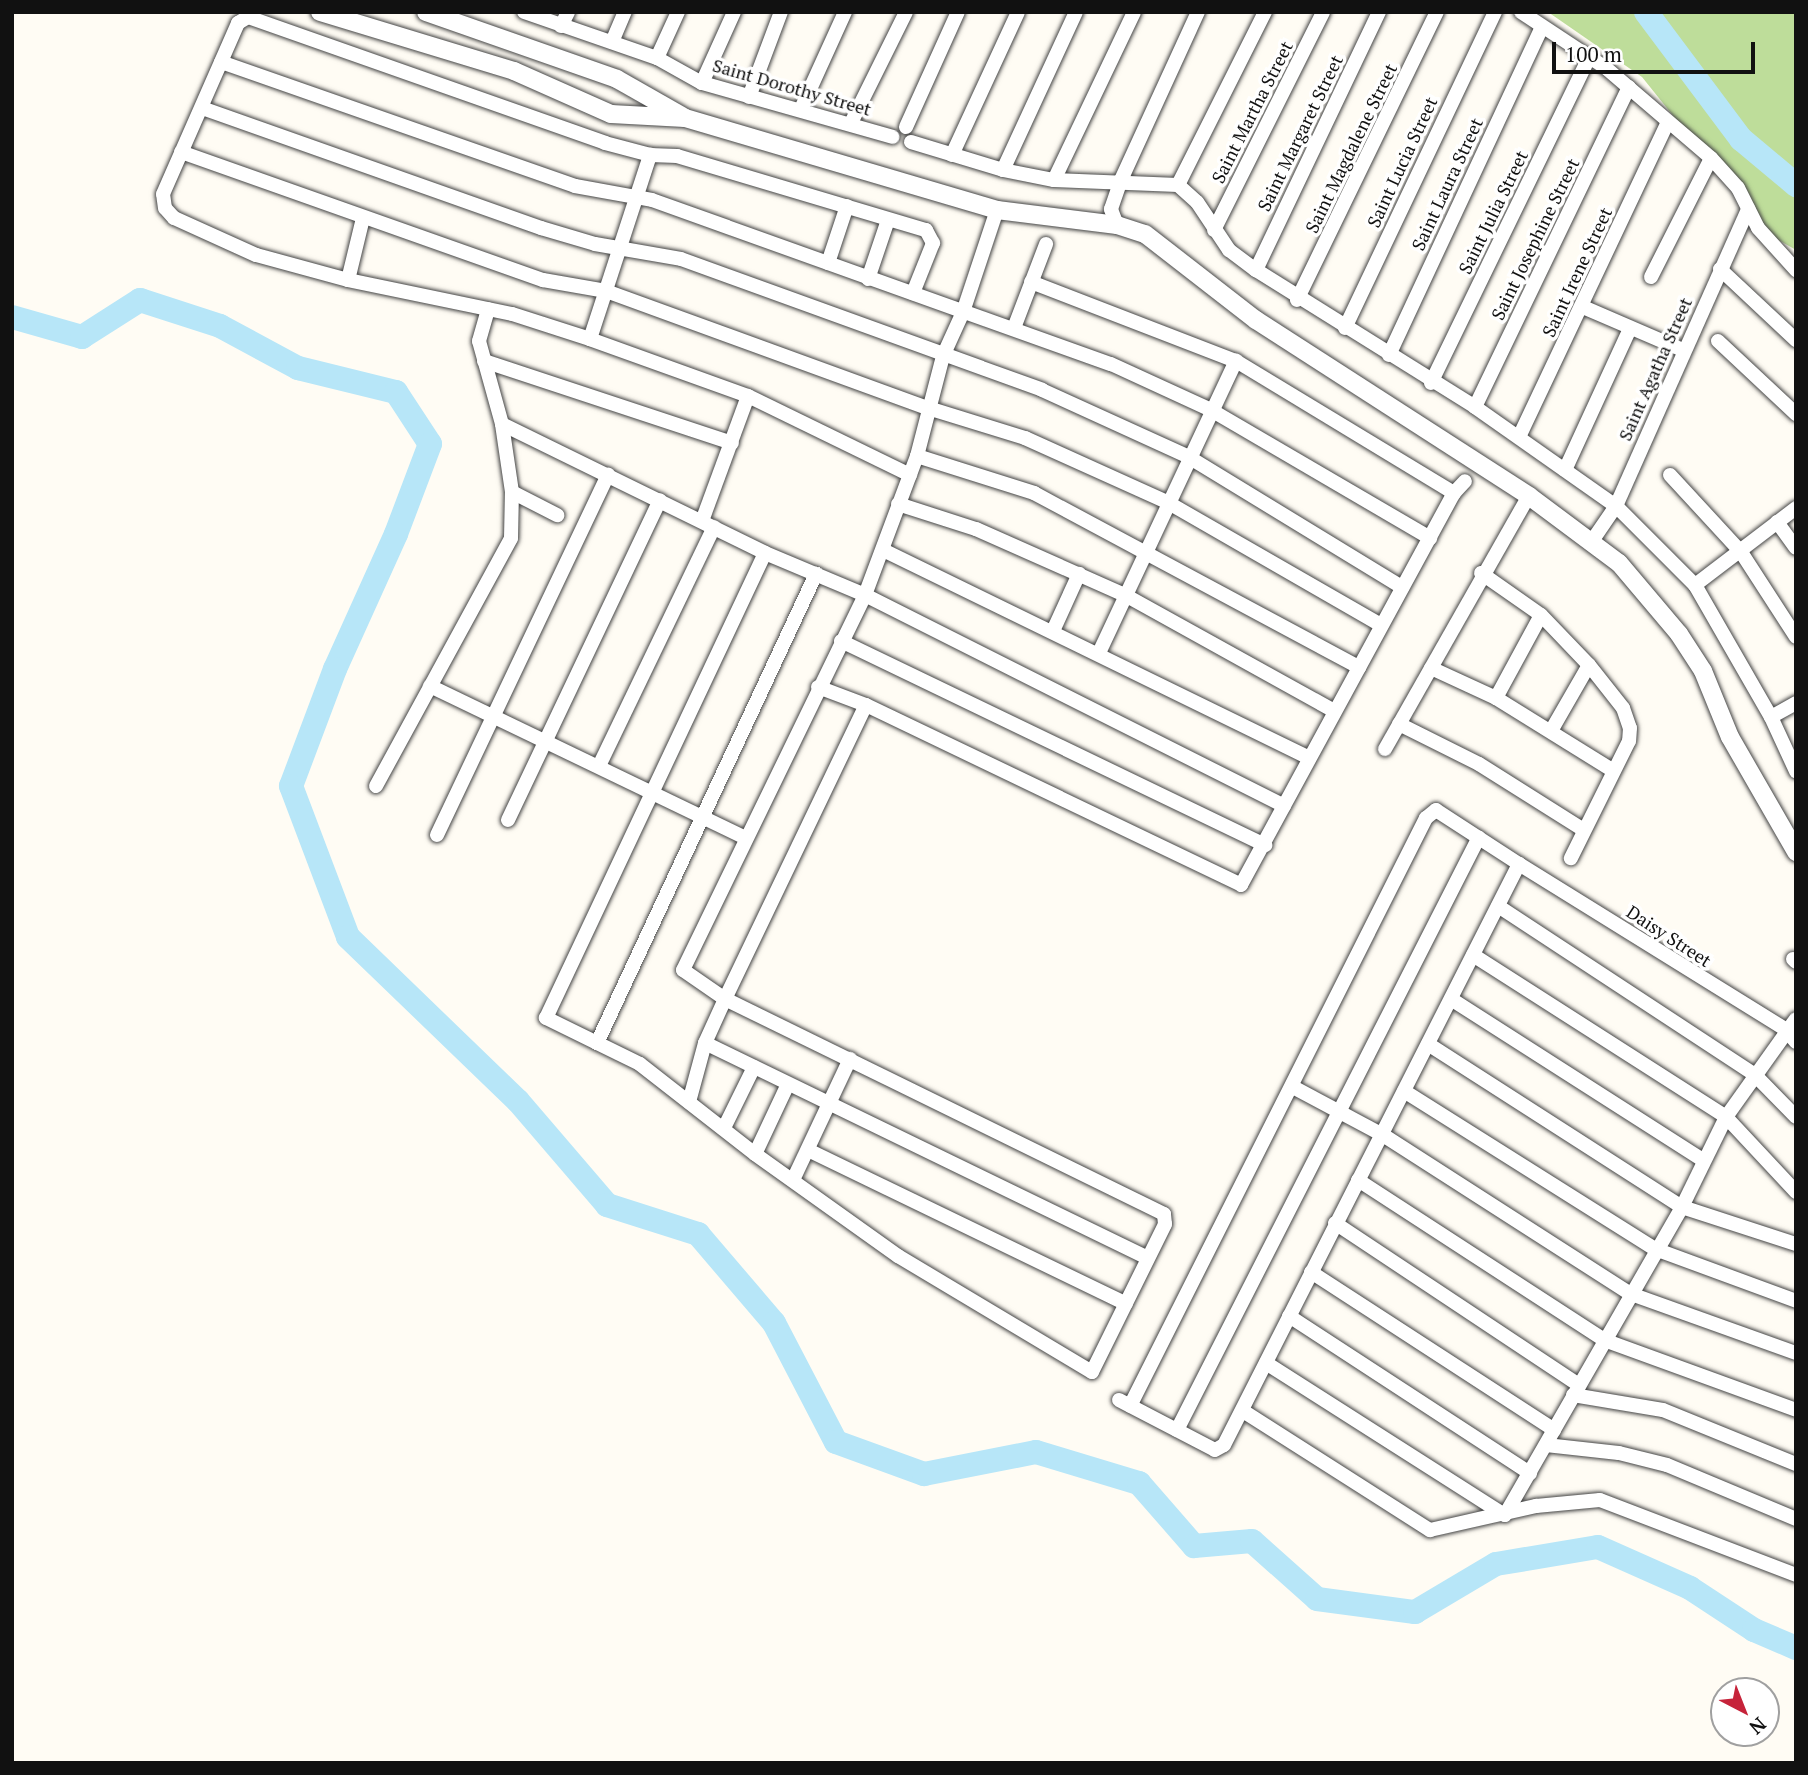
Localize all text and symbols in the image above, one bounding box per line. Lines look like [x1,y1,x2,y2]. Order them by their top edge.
scale bar [1556,28,1759,72]
street label: Saint Martha Street [1207,37,1297,187]
text: 100 m [1565,40,1622,68]
street label: Saint Margaret Street [1253,51,1347,215]
street label: Saint Dorothy Street [710,54,874,120]
street label: Saint Magdalene Street [1301,60,1401,236]
street label: Saint Lucia Street [1362,93,1442,231]
street label: Saint Laura Street [1407,114,1487,254]
street label: Saint Julia Street [1454,147,1532,277]
street label: Saint Josephine Street [1486,155,1584,323]
street label: Saint Irene Street [1538,204,1616,340]
street label: Saint Agatha Street [1614,294,1696,444]
street label: Daisy Street [1623,901,1715,971]
north arrow [1710,1677,1780,1747]
text: N [1744,1712,1772,1741]

